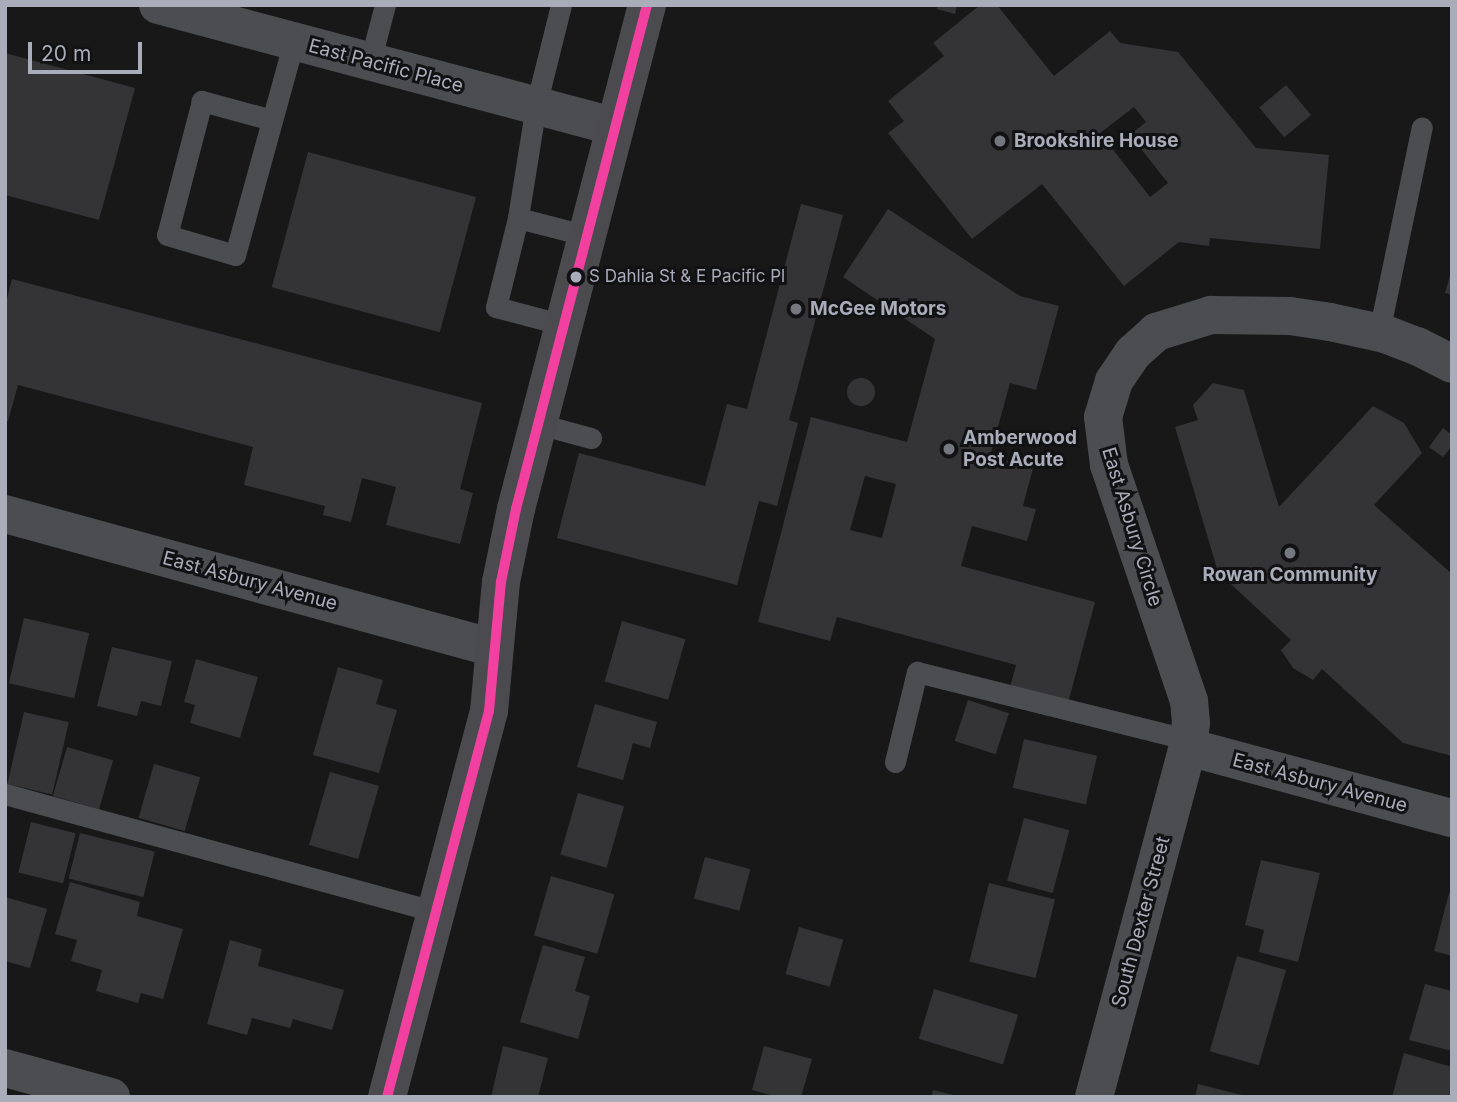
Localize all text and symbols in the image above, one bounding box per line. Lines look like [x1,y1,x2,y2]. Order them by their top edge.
scale bar [32,28,145,72]
street label: East Pacific Place [306,34,466,98]
text: 20 m [41,41,91,66]
place label: Brookshire House [1014,130,1179,152]
marker: Brookshire House [992,133,1008,149]
place label: S Dahlia St & E Pacific Pl [589,267,785,287]
marker: S Dahlia St & E Pacific Pl [569,270,583,284]
place label: McGee Motors [810,298,946,320]
marker: McGee Motors [788,301,804,317]
place label: Amberwood Post Acute [963,427,1077,471]
marker: Amberwood Post Acute [941,441,957,457]
street label: East Asbury Circle [1097,445,1167,609]
marker: Rowan Community [1282,545,1298,561]
street label: East Asbury Avenue [160,547,340,615]
place label: Rowan Community [1202,564,1378,586]
street label: East Asbury Avenue [1230,749,1410,817]
street label: South Dexter Street [1107,834,1175,1010]

